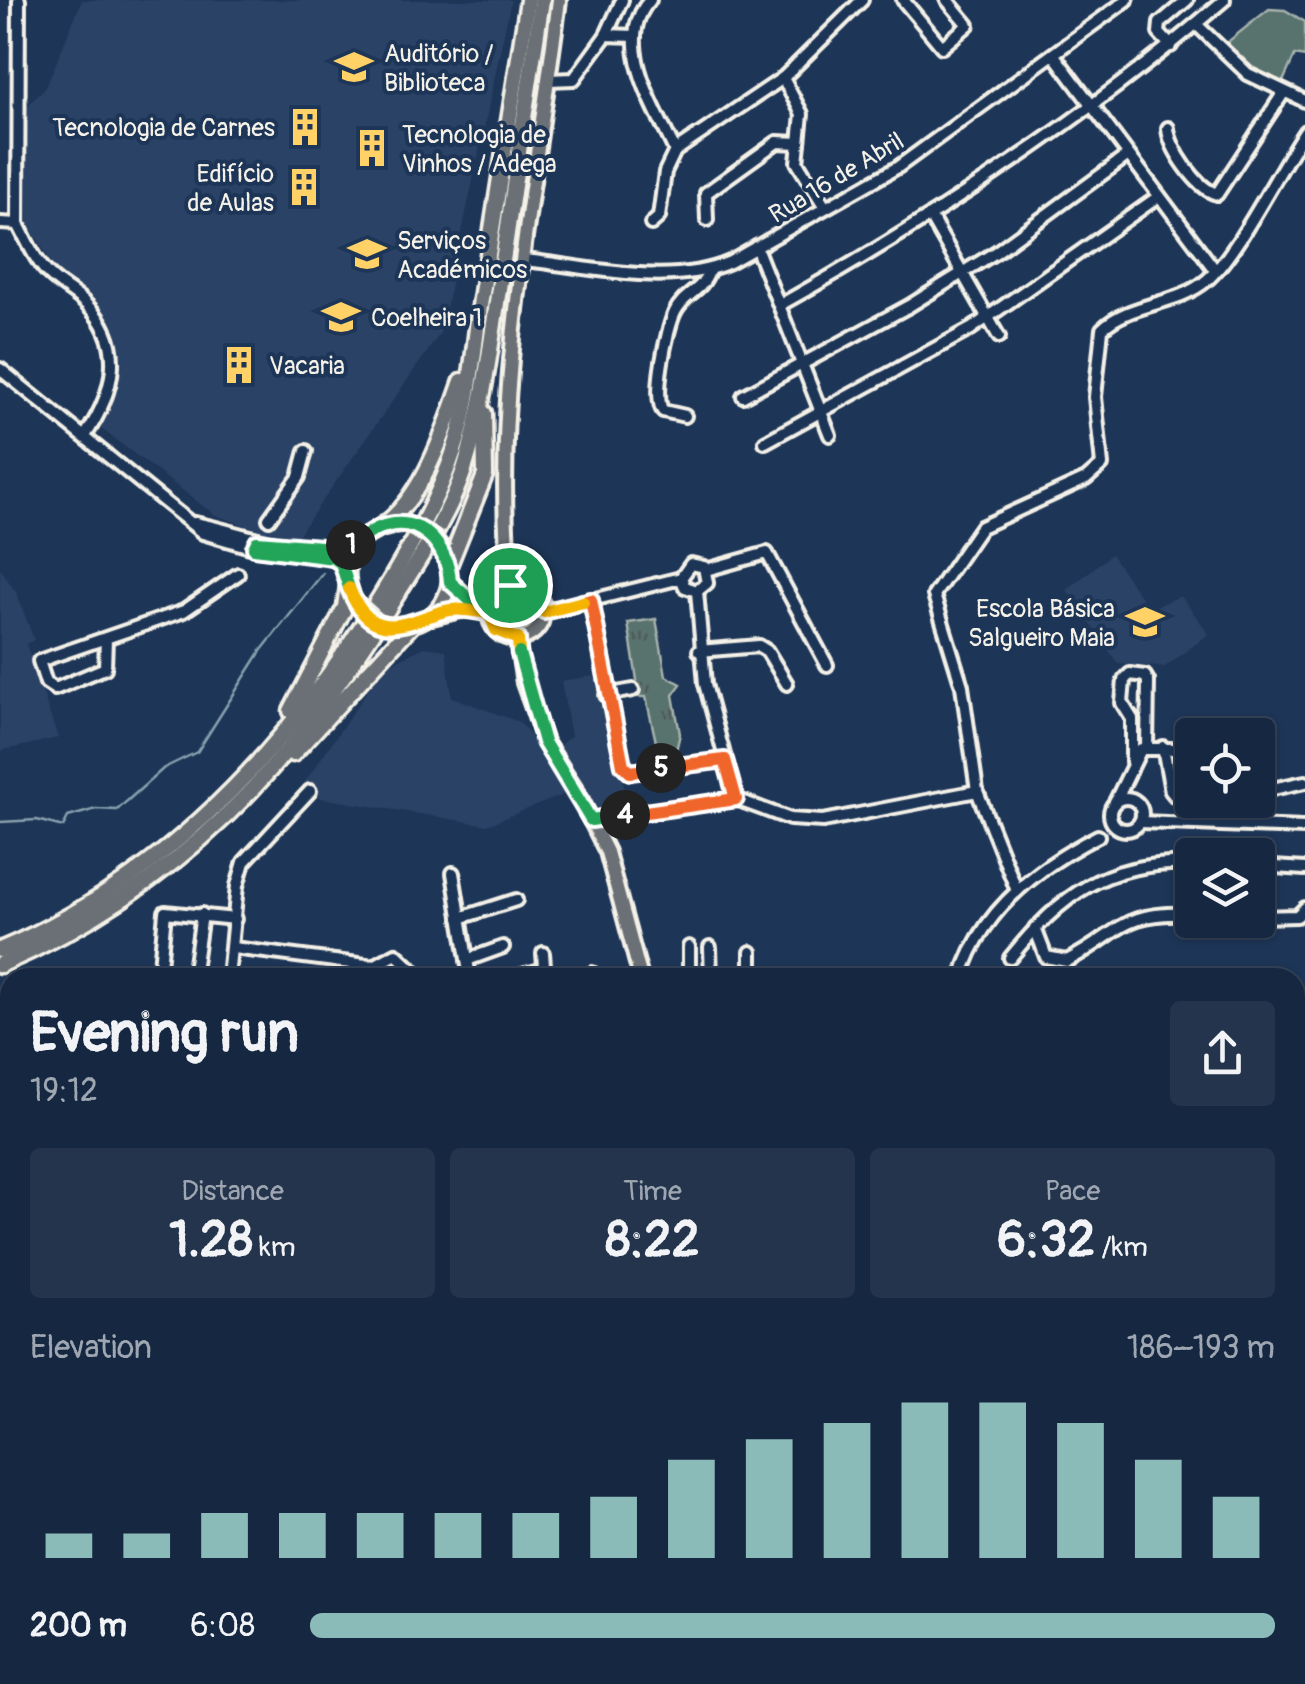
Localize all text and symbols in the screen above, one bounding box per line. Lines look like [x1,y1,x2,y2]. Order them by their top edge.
place label: Auditório / Biblioteca [384,39,493,99]
school or university icon: Auditório / Biblioteca [333,46,375,88]
building icon: Tecnologia de Carnes [284,106,326,148]
place label: Tecnologia de Carnes [52,113,275,144]
place label: Tecnologia de Vinhos / Adega [402,120,557,180]
street label: Rua 16 de Abril [764,126,910,231]
building icon: Tecnologia de Vinhos / Adega [351,127,393,169]
place label: Edifício de Aulas [187,159,274,219]
building icon: Edifício de Aulas [283,166,325,208]
place label: Serviços Académicos [397,226,527,286]
school or university icon: Serviços Académicos [346,233,388,275]
school or university icon: Coelheira 1 [320,296,362,338]
place label: Coelheira 1 [371,303,482,334]
building icon: Vacaria [218,344,260,386]
place label: Vacaria [269,351,345,382]
pin: 1 [326,520,376,570]
text: 1 [346,527,356,562]
pin [468,543,553,628]
icon: arrive [483,558,538,613]
place label: Escola Básica Salgueiro Maia [968,594,1115,654]
school or university icon: Escola Básica Salgueiro Maia [1124,601,1166,643]
map controls [1175,718,1275,938]
button: locate [1175,718,1275,818]
pin: 5 [636,743,686,793]
text: 5 [653,750,669,785]
pin: 4 [600,790,650,840]
text: 4 [617,797,633,832]
button: layers [1175,838,1275,938]
text: Evening run [30,999,299,1068]
button: share [1170,1001,1275,1106]
text: 19:12 [30,1071,98,1111]
text: Distance [181,1174,284,1209]
text: Time [623,1174,682,1209]
text: Pace [1045,1174,1100,1209]
text: 1.28 [169,1209,253,1272]
text: 8:22 [605,1209,700,1272]
text: 6:32 [997,1209,1095,1272]
text: km [253,1230,296,1265]
text: /km [1095,1230,1148,1265]
text: Elevation [30,1328,152,1368]
text: 186–193 m [1127,1328,1275,1368]
text: 200 m [30,1606,127,1646]
text: 6:08 [190,1606,255,1646]

